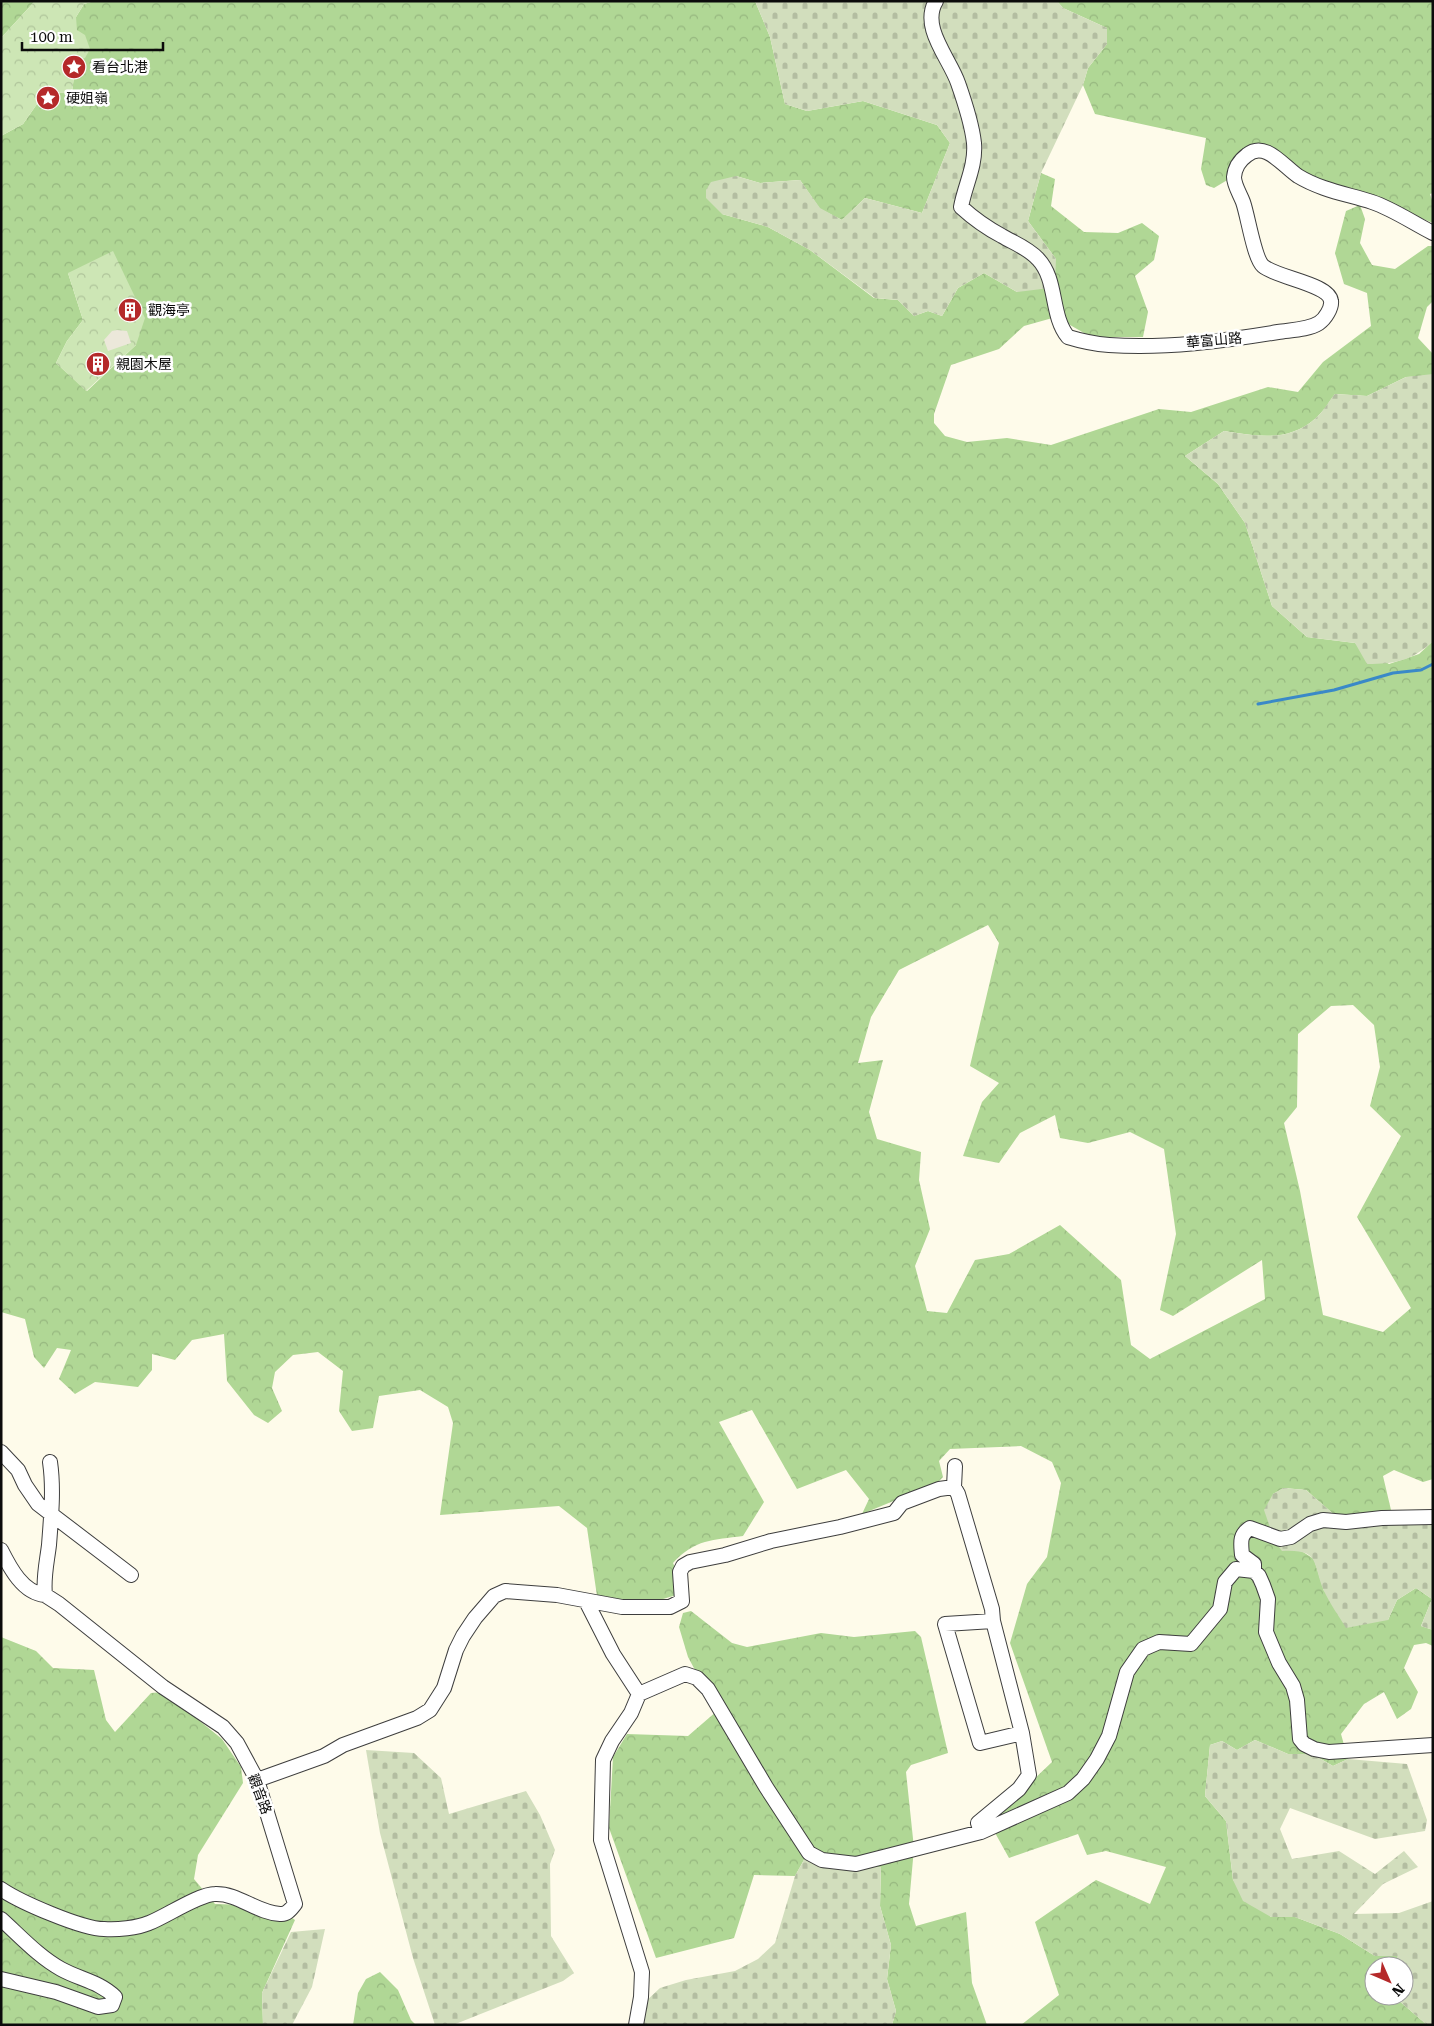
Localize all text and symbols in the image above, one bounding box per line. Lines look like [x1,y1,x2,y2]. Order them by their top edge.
scale bar [22,20,164,52]
text: 100 m [30,28,73,46]
place icon: 看台北港 [61,54,87,80]
place label: 看台北港 [92,59,148,75]
place icon: 硬姐嶺 [35,85,61,111]
place label: 硬姐嶺 [66,90,108,106]
building icon: 觀海亭 [117,297,143,323]
place label: 觀海亭 [148,302,190,318]
street label: 華富山路 [1185,330,1243,350]
building icon: 親園木屋 [85,351,111,377]
place label: 親園木屋 [116,356,172,372]
street label: 觀音路 [245,1772,275,1816]
north arrow [1364,1956,1414,2006]
text: N [1389,1981,1408,2000]

